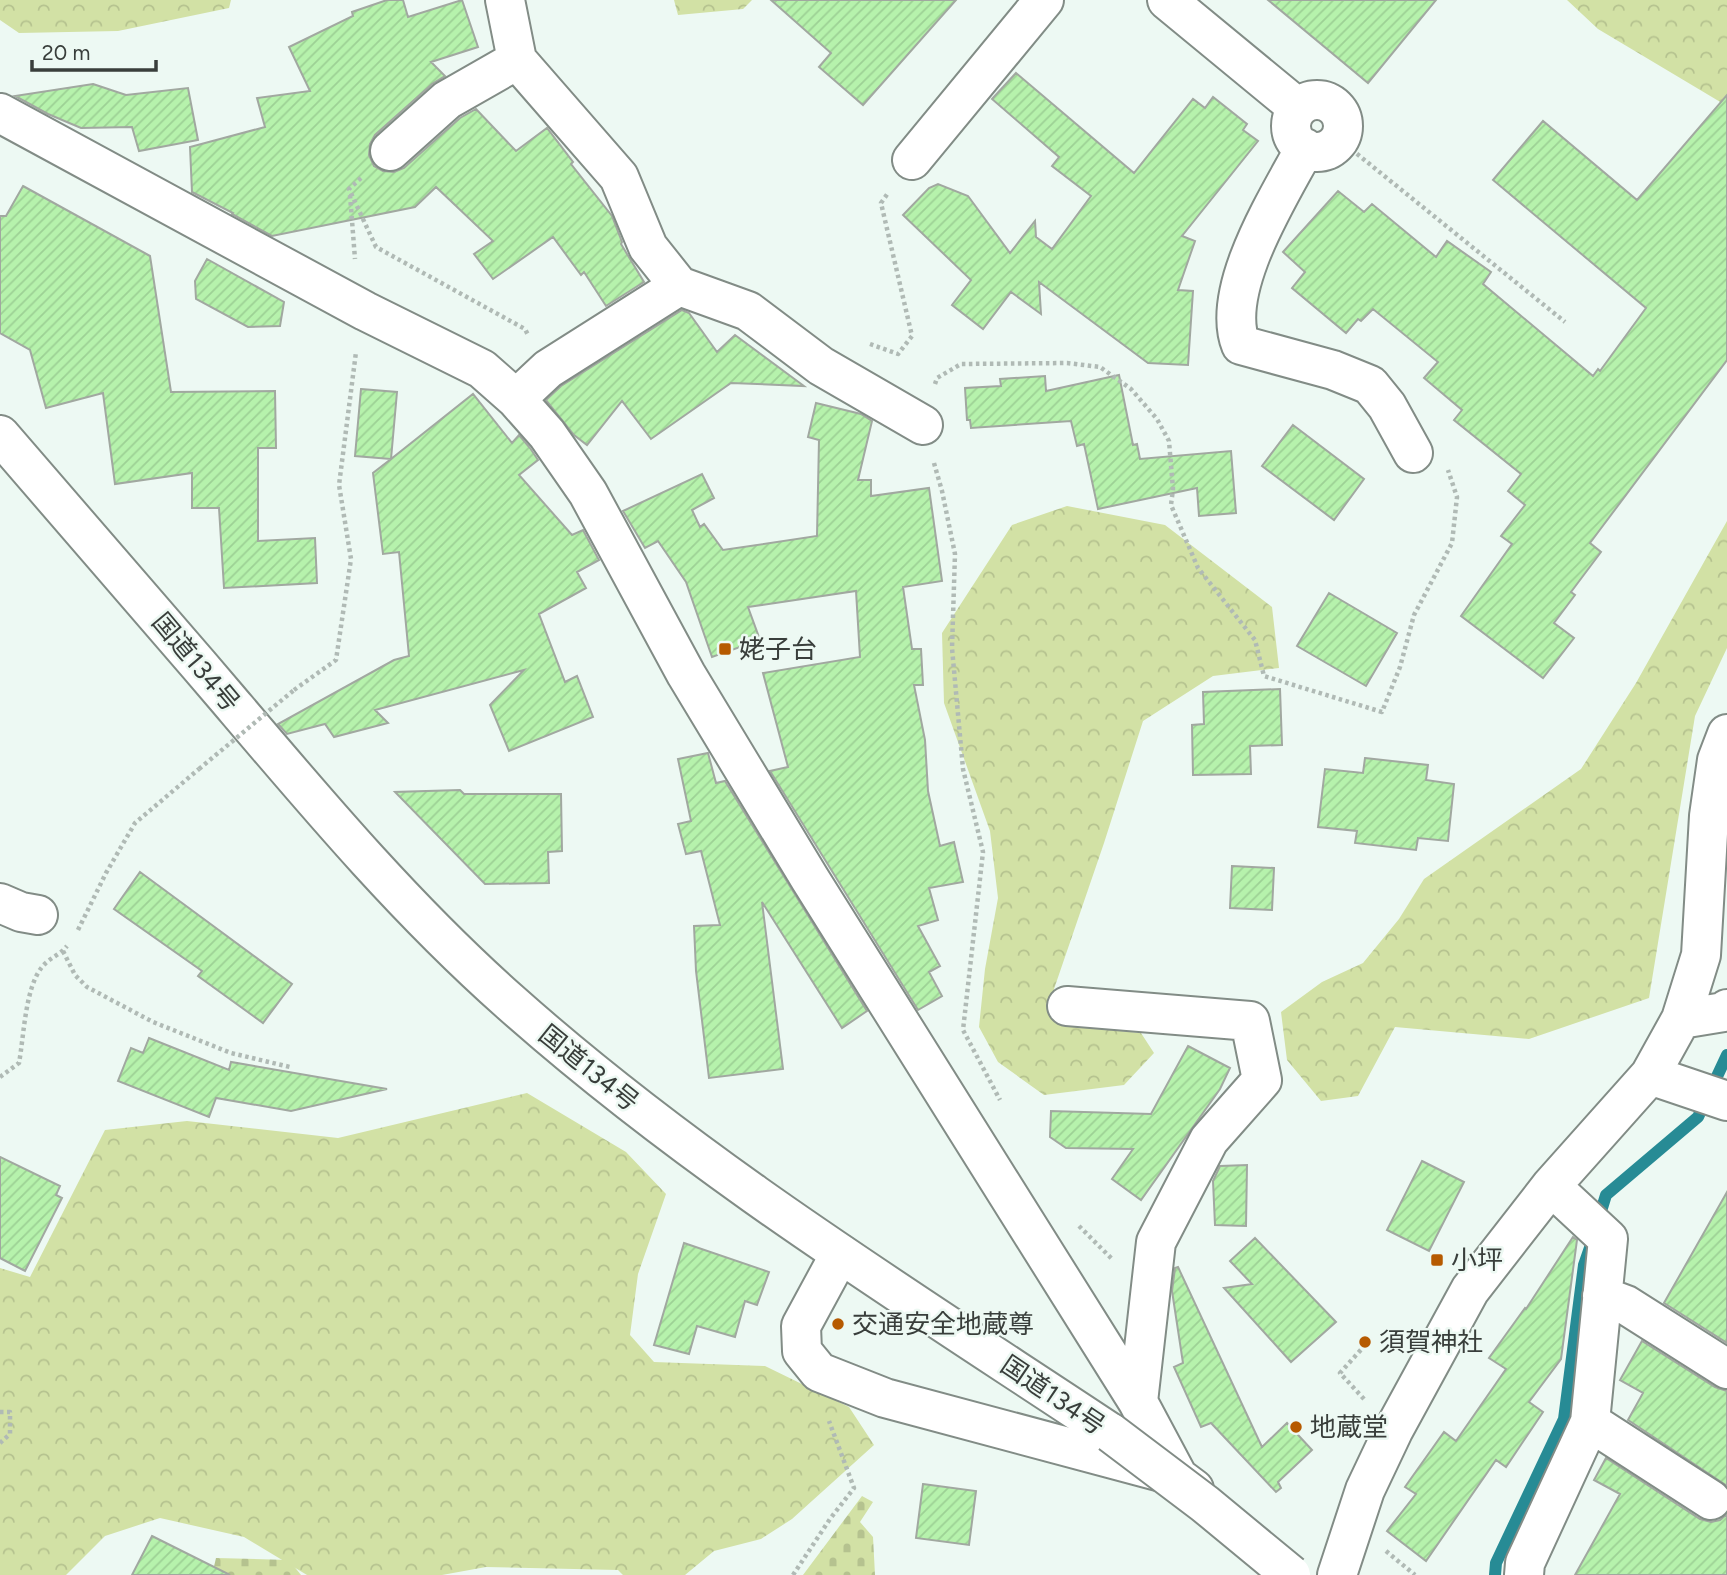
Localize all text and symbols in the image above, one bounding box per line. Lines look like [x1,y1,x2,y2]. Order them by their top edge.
scale bar [32,28,156,72]
text: 20 m [42,40,90,65]
street label: 国道134号 [145,606,247,718]
place label: 姥子台 [739,633,817,665]
marker: 姥子台 [717,641,733,657]
street label: 国道134号 [533,1018,645,1118]
place label: 小坪 [1451,1244,1503,1276]
marker: 小坪 [1429,1252,1445,1268]
place label: 交通安全地蔵尊 [852,1308,1034,1340]
marker: 交通安全地蔵尊 [830,1316,846,1332]
place label: 須賀神社 [1379,1326,1483,1358]
marker: 須賀神社 [1357,1334,1373,1350]
street label: 国道134号 [995,1348,1111,1442]
place label: 地蔵堂 [1310,1411,1388,1443]
marker: 地蔵堂 [1288,1419,1304,1435]

